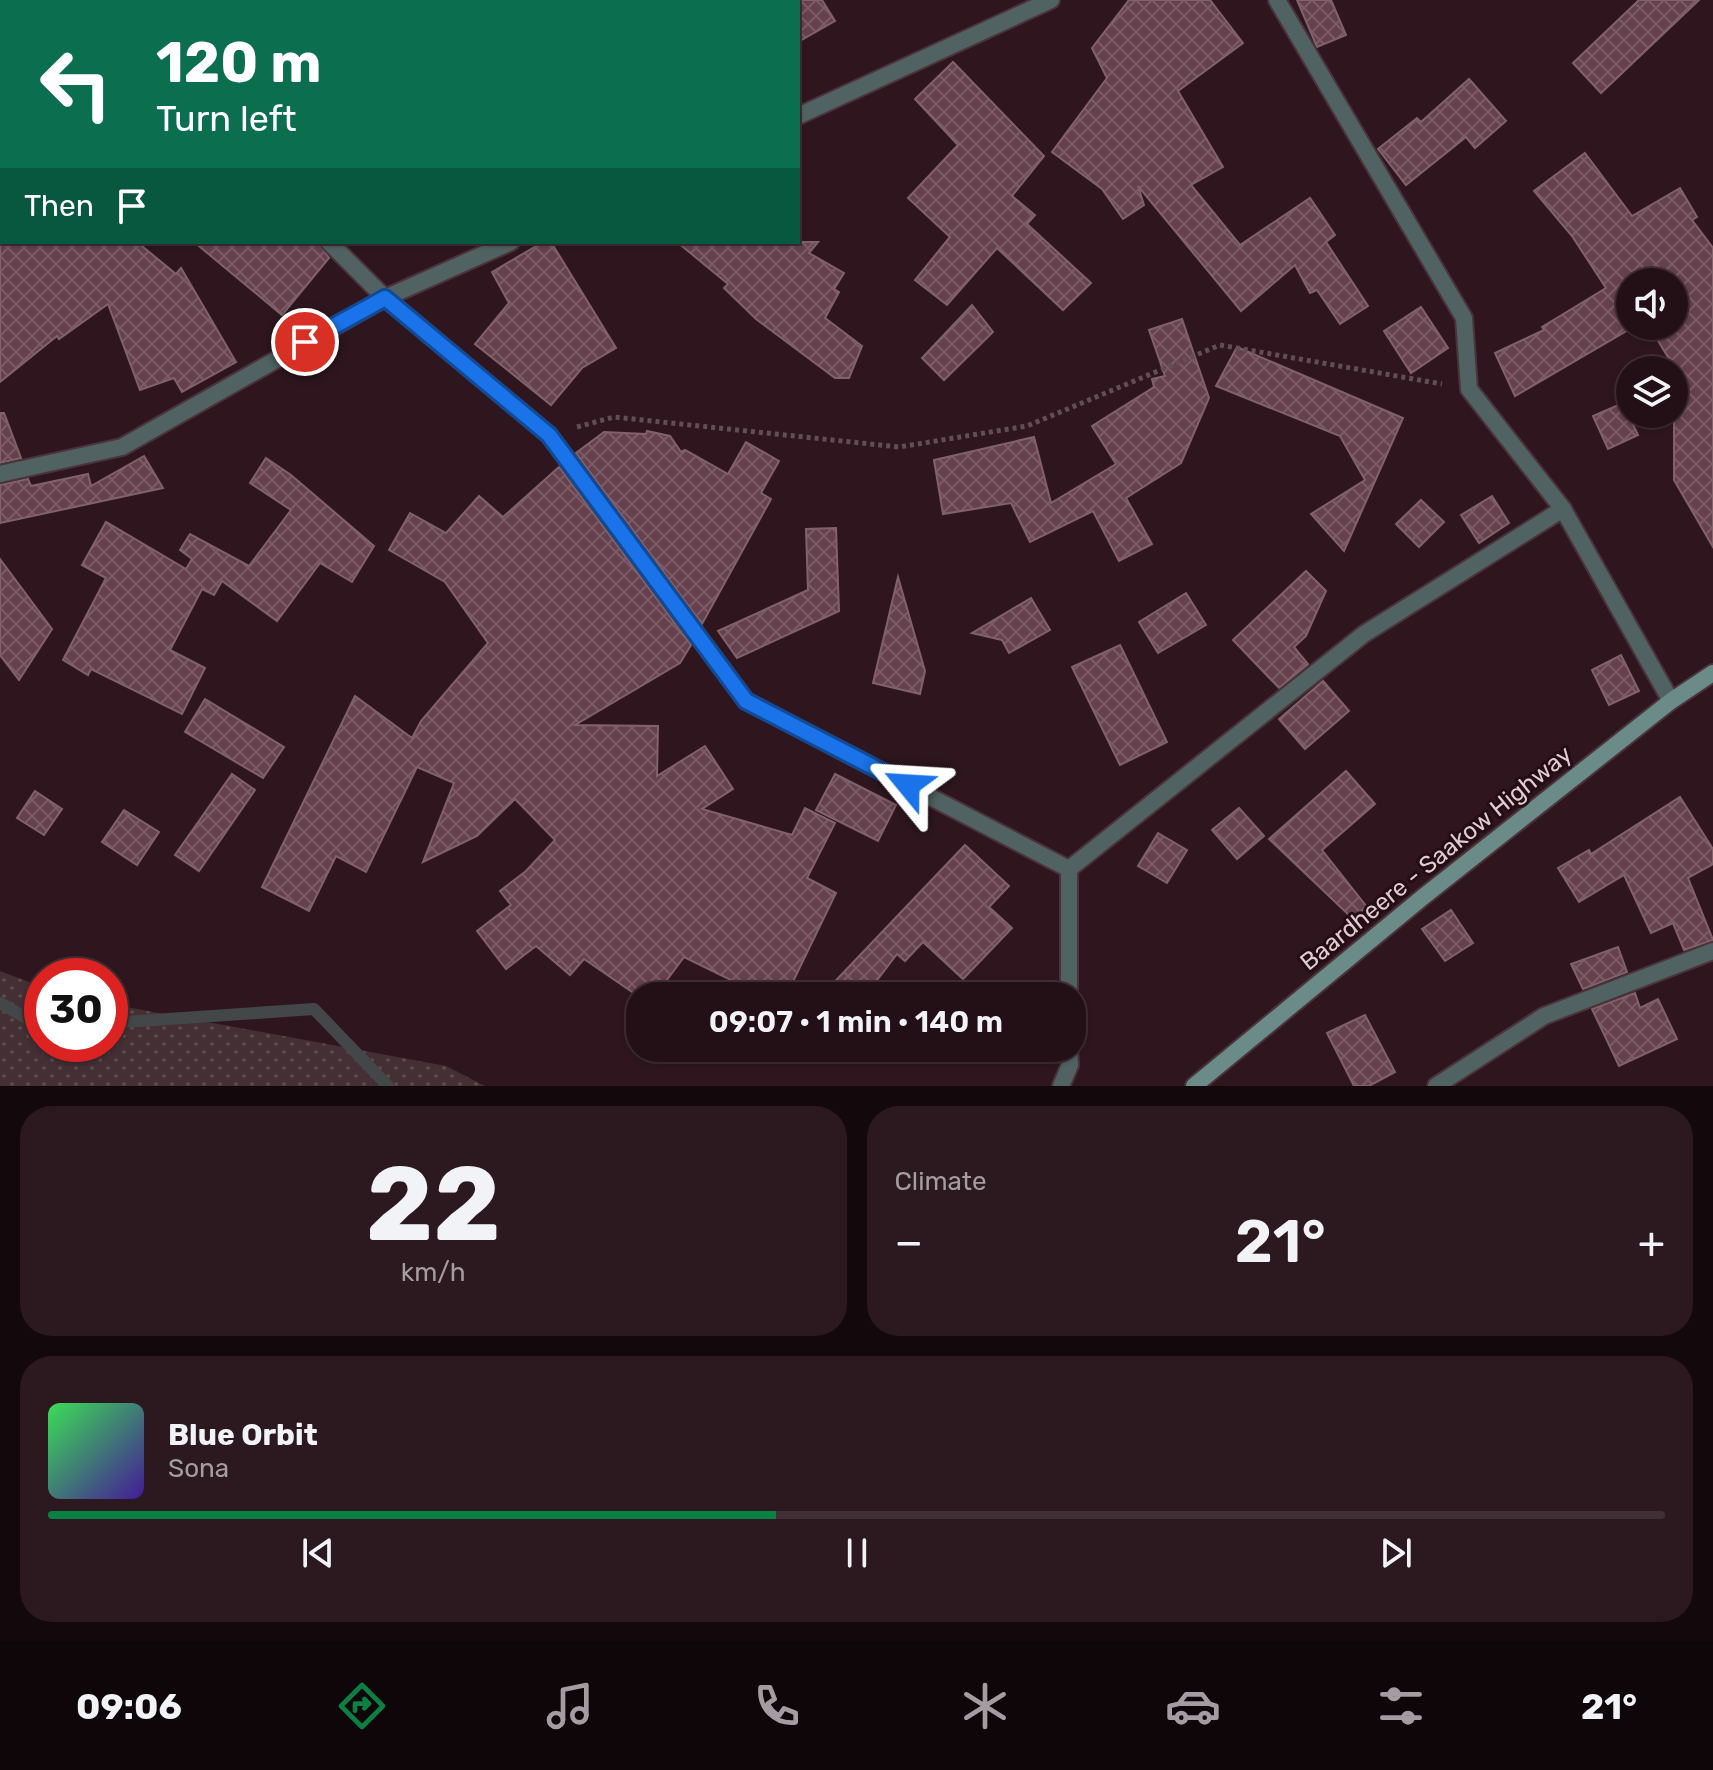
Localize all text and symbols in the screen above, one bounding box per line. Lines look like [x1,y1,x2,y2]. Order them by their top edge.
text: 120 m [156,30,322,96]
icon: left [24,32,128,136]
text: Turn left [156,97,297,140]
icon: arrive [110,184,154,228]
text: Then [24,188,94,224]
map controls [1616,268,1688,428]
button: sound [1616,268,1688,340]
pin [271,308,339,376]
icon: arrive [283,320,327,364]
button: layers [1616,356,1688,428]
street label: Baardheere - Saakow Highway [1295,740,1577,976]
position arrow [866,743,950,827]
speed limit sign: 30 [24,958,128,1062]
text: 09:07 · 1 min · 140 m [709,1004,1003,1040]
text: 22 [366,1143,501,1266]
text: Climate [895,1166,987,1197]
text: 21° [1235,1206,1326,1277]
text: − [895,1216,923,1268]
text: + [1638,1216,1665,1268]
text: km/h [401,1257,466,1288]
text: Blue Orbit [168,1417,318,1453]
text: Sona [168,1453,229,1484]
icon: previous [296,1531,340,1575]
icon: pause [835,1531,879,1575]
icon: next [1374,1531,1418,1575]
icon: directions [334,1678,390,1734]
icon: music [542,1678,598,1734]
icon: phone [749,1678,805,1734]
icon: climate [957,1678,1013,1734]
icon: car [1165,1678,1221,1734]
icon: filters [1373,1678,1429,1734]
text: 09:06 [76,1685,182,1728]
text: 21° [1581,1685,1637,1728]

